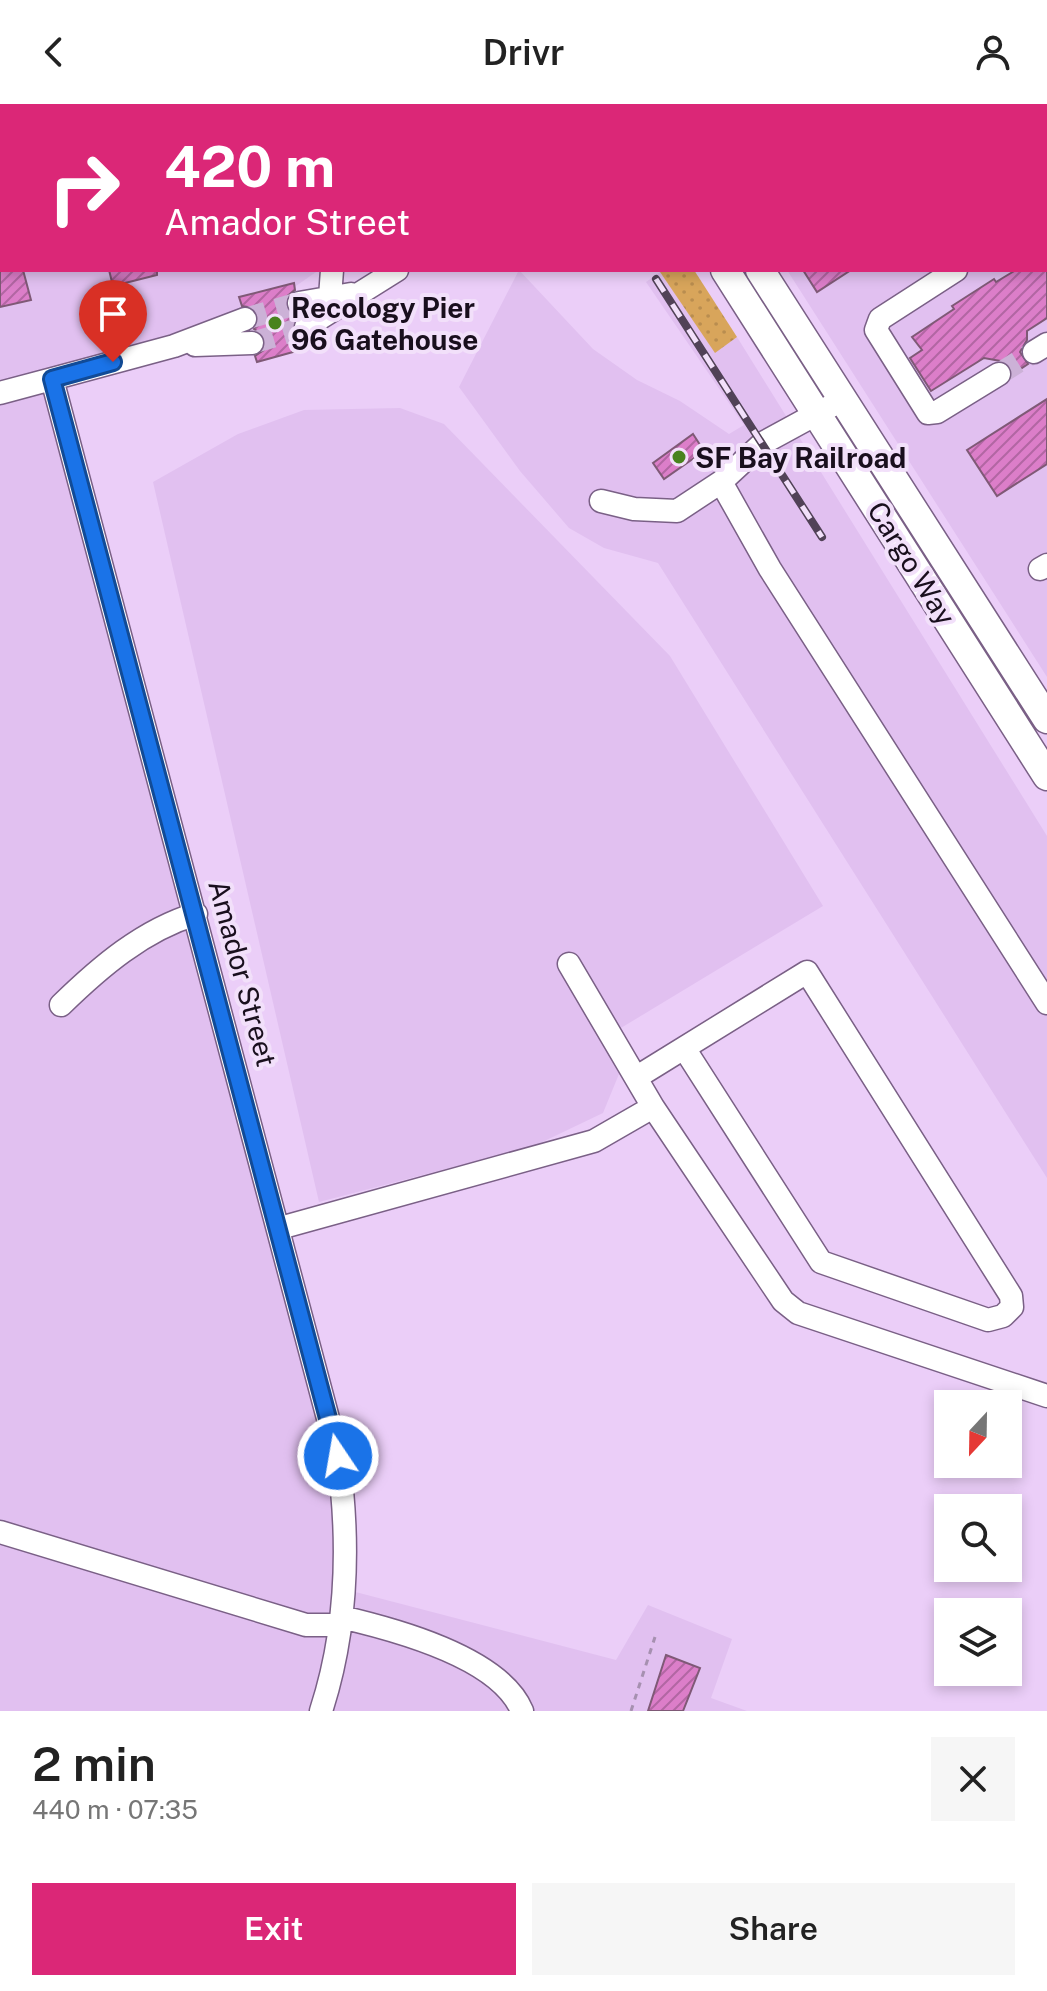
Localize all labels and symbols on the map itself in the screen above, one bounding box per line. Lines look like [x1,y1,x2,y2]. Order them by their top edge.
pin [79,280,147,362]
place label: Recology Pier 96 Gatehouse [291,291,478,356]
marker: Recology Pier 96 Gatehouse [266,314,284,332]
place label: SF Bay Railroad [695,441,906,474]
marker: SF Bay Railroad [670,448,688,466]
street label: Cargo Way [861,495,963,631]
street label: Amador Street [202,876,284,1070]
north arrow [934,1390,1022,1478]
position arrow [296,1414,380,1498]

